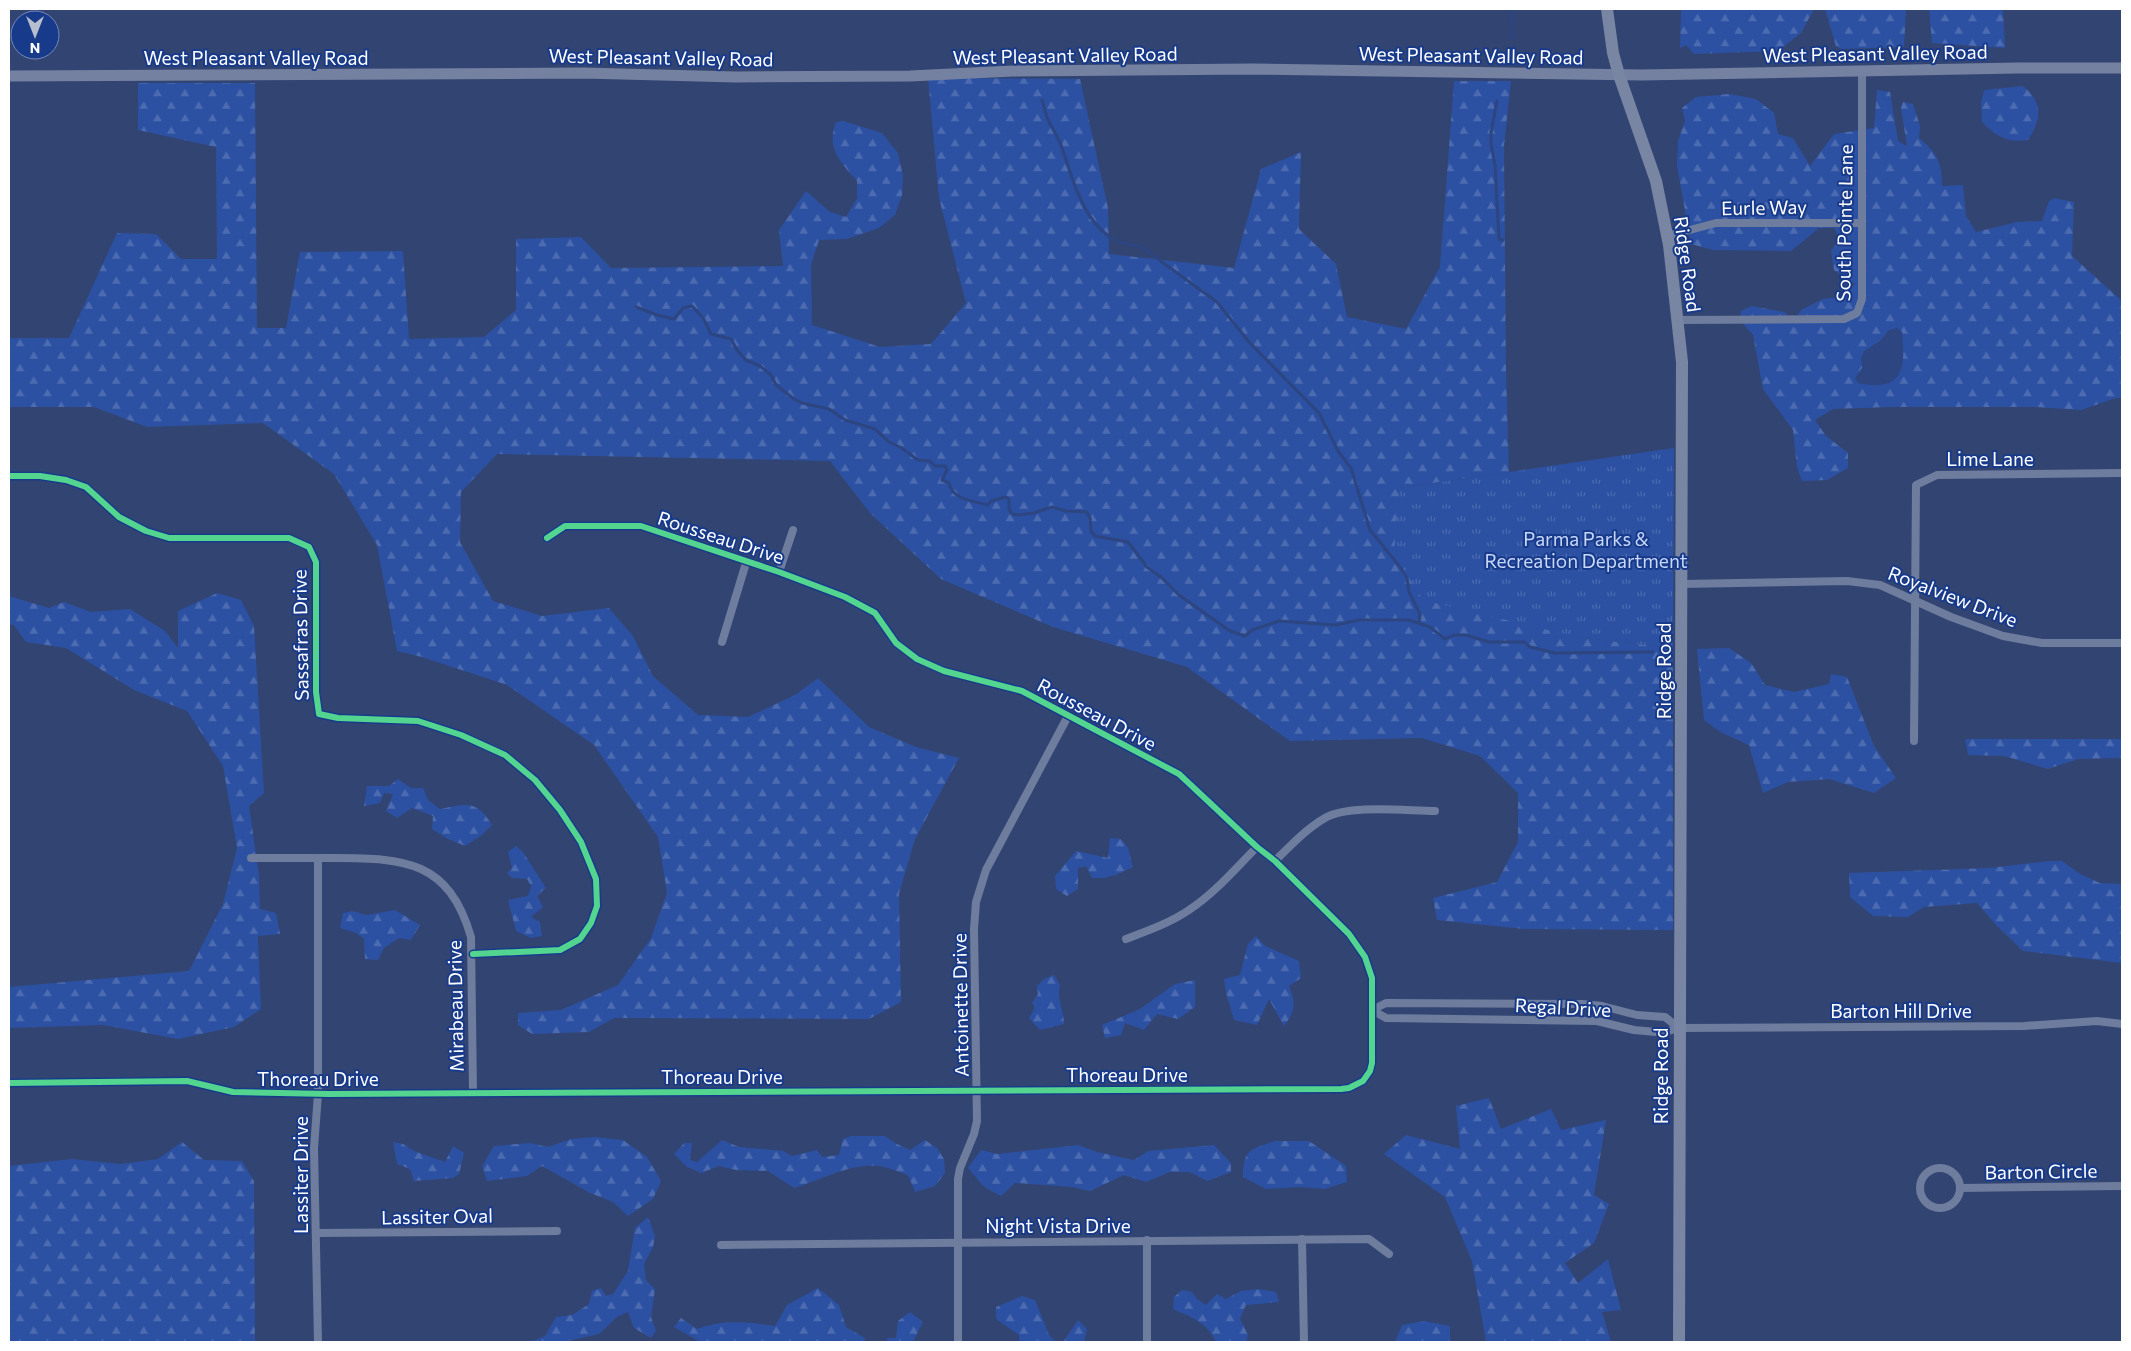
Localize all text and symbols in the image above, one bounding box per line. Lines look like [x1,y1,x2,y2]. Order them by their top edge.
north arrow [10,10,60,60]
text: N [30,40,40,57]
street label: West Pleasant Valley Road [1762,40,1988,66]
street label: West Pleasant Valley Road [952,42,1178,68]
street label: West Pleasant Valley Road [1358,42,1584,68]
street label: West Pleasant Valley Road [548,44,774,70]
street label: West Pleasant Valley Road [144,46,368,69]
street label: South Pointe Lane [1831,144,1857,302]
street label: Eurle Way [1721,195,1807,219]
street label: Ridge Road [1670,215,1706,313]
street label: Lime Lane [1946,447,2034,470]
street label: Rousseau Drive [655,506,787,568]
park label: Parma Parks & Recreation Department [1484,527,1688,572]
street label: Royalview Drive [1885,561,2021,631]
street label: Sassafras Drive [287,569,313,701]
street label: Ridge Road [1652,623,1675,719]
street label: Rousseau Drive [1034,673,1160,755]
street label: Antoinette Drive [947,933,973,1077]
street label: Mirabeau Drive [442,940,468,1072]
street label: Regal Drive [1514,993,1612,1021]
street label: Barton Hill Drive [1830,999,1972,1022]
street label: Ridge Road [1649,1028,1672,1124]
street label: Thoreau Drive [1066,1063,1188,1086]
street label: Thoreau Drive [661,1065,783,1088]
street label: Thoreau Drive [257,1067,379,1090]
street label: Lassiter Drive [289,1116,312,1234]
street label: Barton Circle [1984,1159,2098,1183]
street label: Lassiter Oval [381,1204,493,1228]
street label: Night Vista Drive [985,1214,1131,1237]

